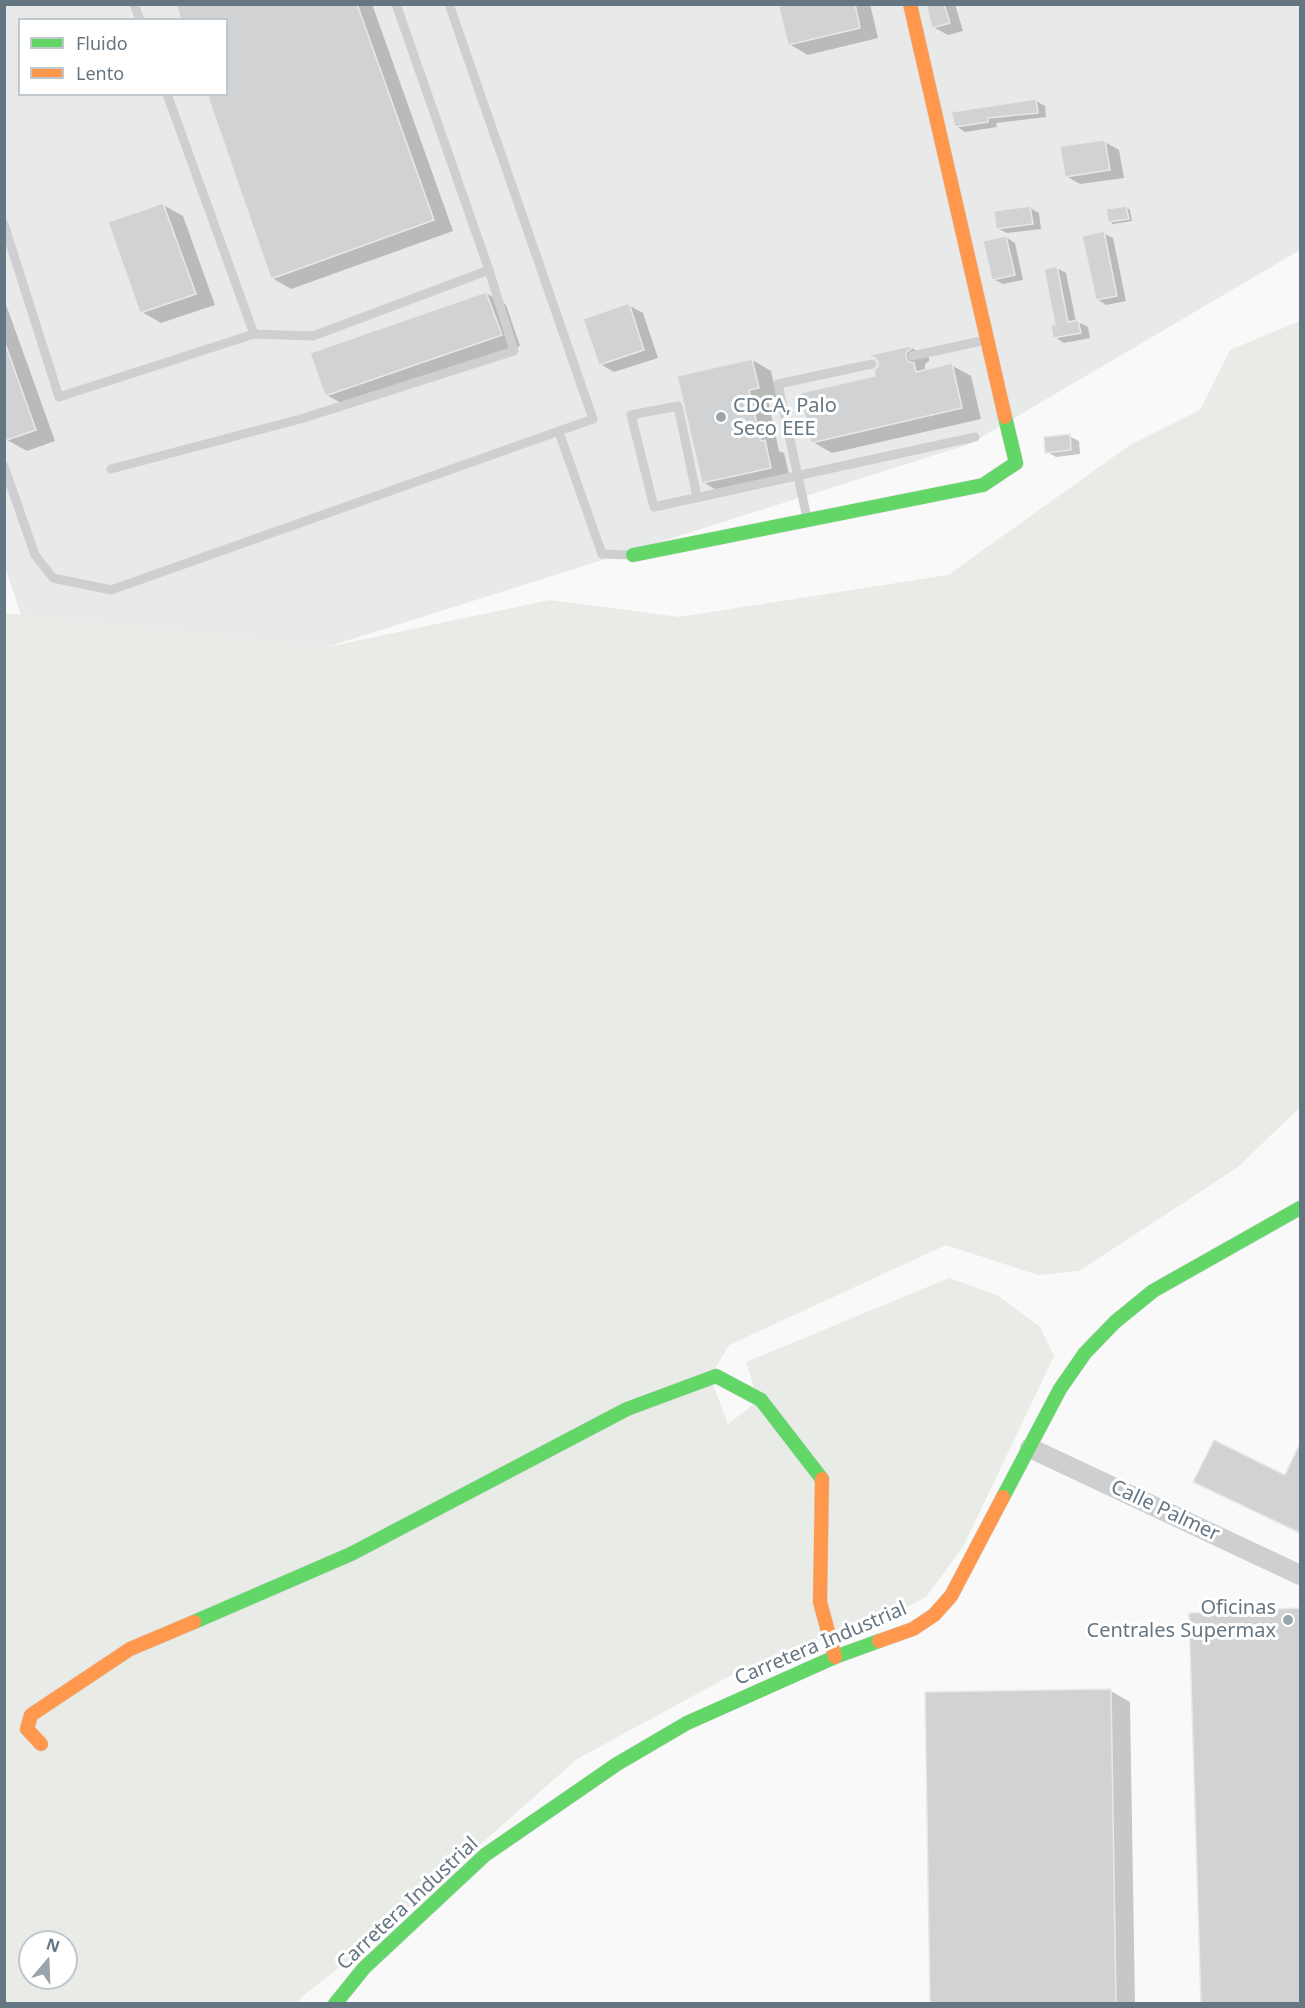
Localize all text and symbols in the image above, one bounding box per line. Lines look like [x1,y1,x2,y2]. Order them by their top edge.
legend [18,18,228,96]
text: Fluido [76,31,128,55]
text: Lento [76,61,124,85]
place label: CDCA, Palo Seco EEE [733,394,837,441]
marker: CDCA, Palo Seco EEE [714,410,728,424]
street label: Calle Palmer [1107,1475,1223,1547]
place label: Oficinas Centrales Supermax [1087,1596,1276,1643]
street label: Carretera Industrial [731,1597,911,1691]
marker: Oficinas Centrales Supermax [1281,1613,1295,1627]
street label: Carretera Industrial [332,1832,484,1976]
north arrow [18,1930,78,1990]
text: N [43,1932,63,1957]

